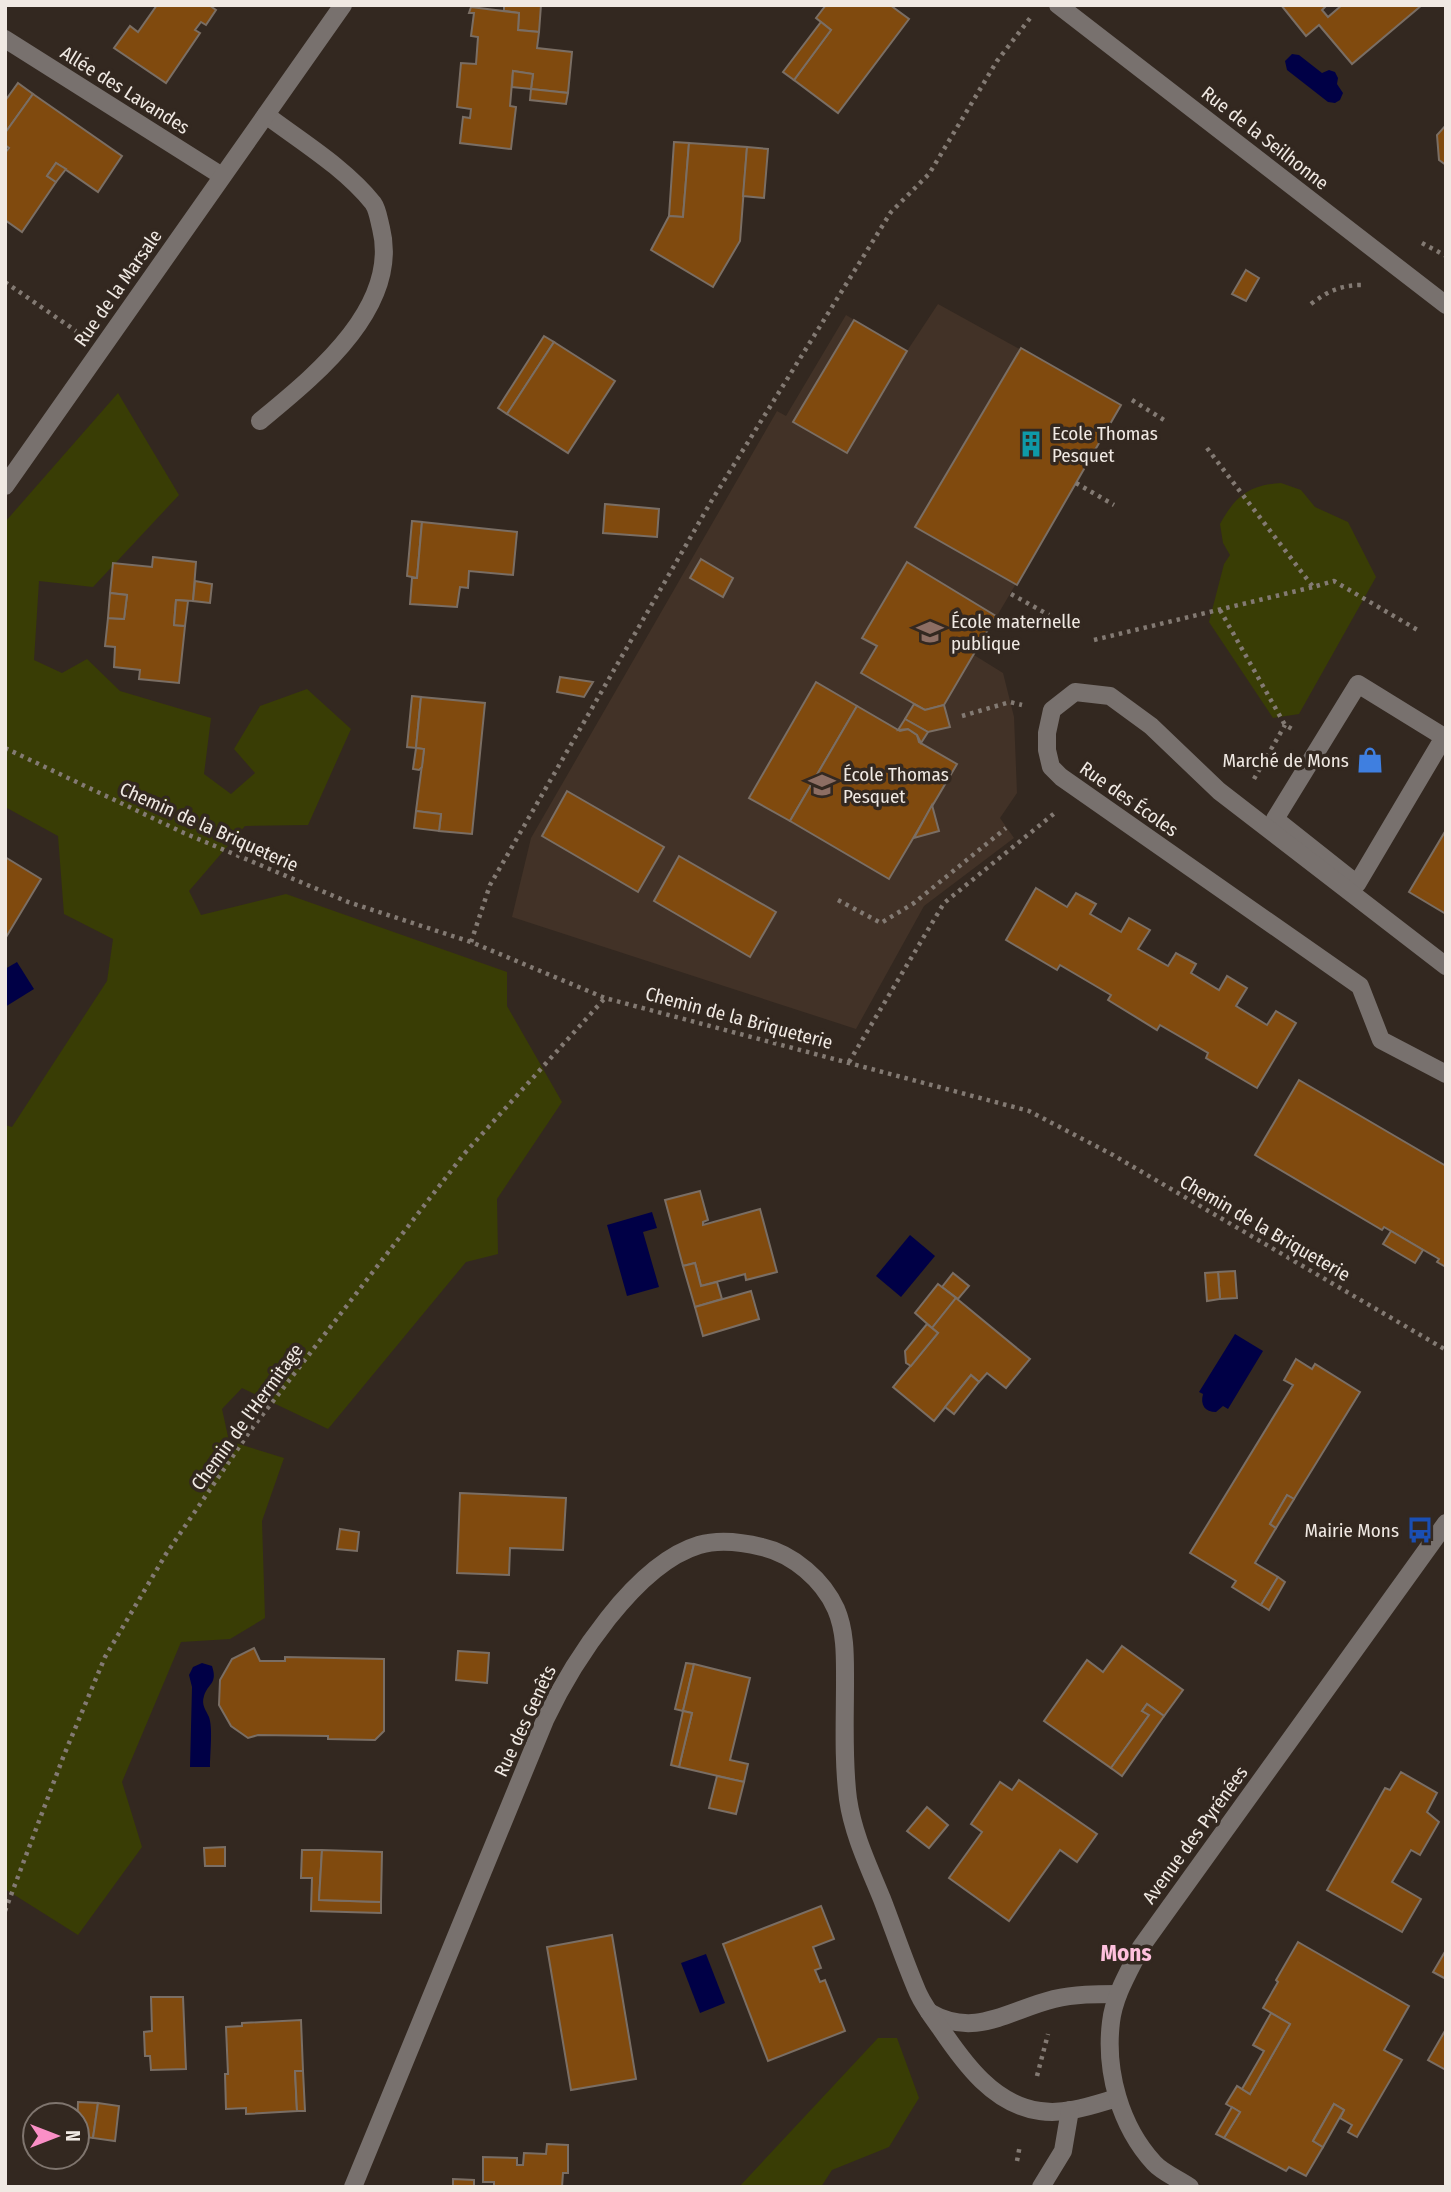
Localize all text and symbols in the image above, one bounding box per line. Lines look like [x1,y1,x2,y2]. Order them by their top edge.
street label: Allée des Lavandes [56,41,194,139]
street label: Rue de la Seilhonne [1197,81,1333,195]
street label: Rue de la Marsale [69,225,167,351]
place label: Ecole Thomas Pesquet [1052,422,1158,467]
building icon: Ecole Thomas Pesquet [1016,429,1046,459]
place label: École maternelle publique [951,610,1081,655]
school or university icon: École maternelle publique [915,617,945,647]
shop icon: Marché de Mons [1355,745,1385,775]
place label: Marché de Mons [1222,749,1349,772]
street label: Rue des Écoles [1075,757,1183,841]
place label: École Thomas Pesquet [843,763,949,808]
school or university icon: École Thomas Pesquet [807,770,837,800]
street label: Chemin de la Briqueterie [116,777,302,877]
street label: Chemin de la Briqueterie [643,982,835,1054]
street label: Chemin de la Briqueterie [1176,1170,1354,1286]
street label: Chemin de l'Hermitage [186,1339,308,1495]
bus stop icon: Mairie Mons [1405,1515,1435,1545]
place label: Mairie Mons [1304,1519,1399,1542]
street label: Rue des Genêts [489,1662,561,1780]
street label: Avenue des Pyrénées [1137,1762,1253,1908]
district label: Mons [1101,1939,1151,1967]
north arrow [21,2101,91,2171]
text: N [61,2130,84,2142]

